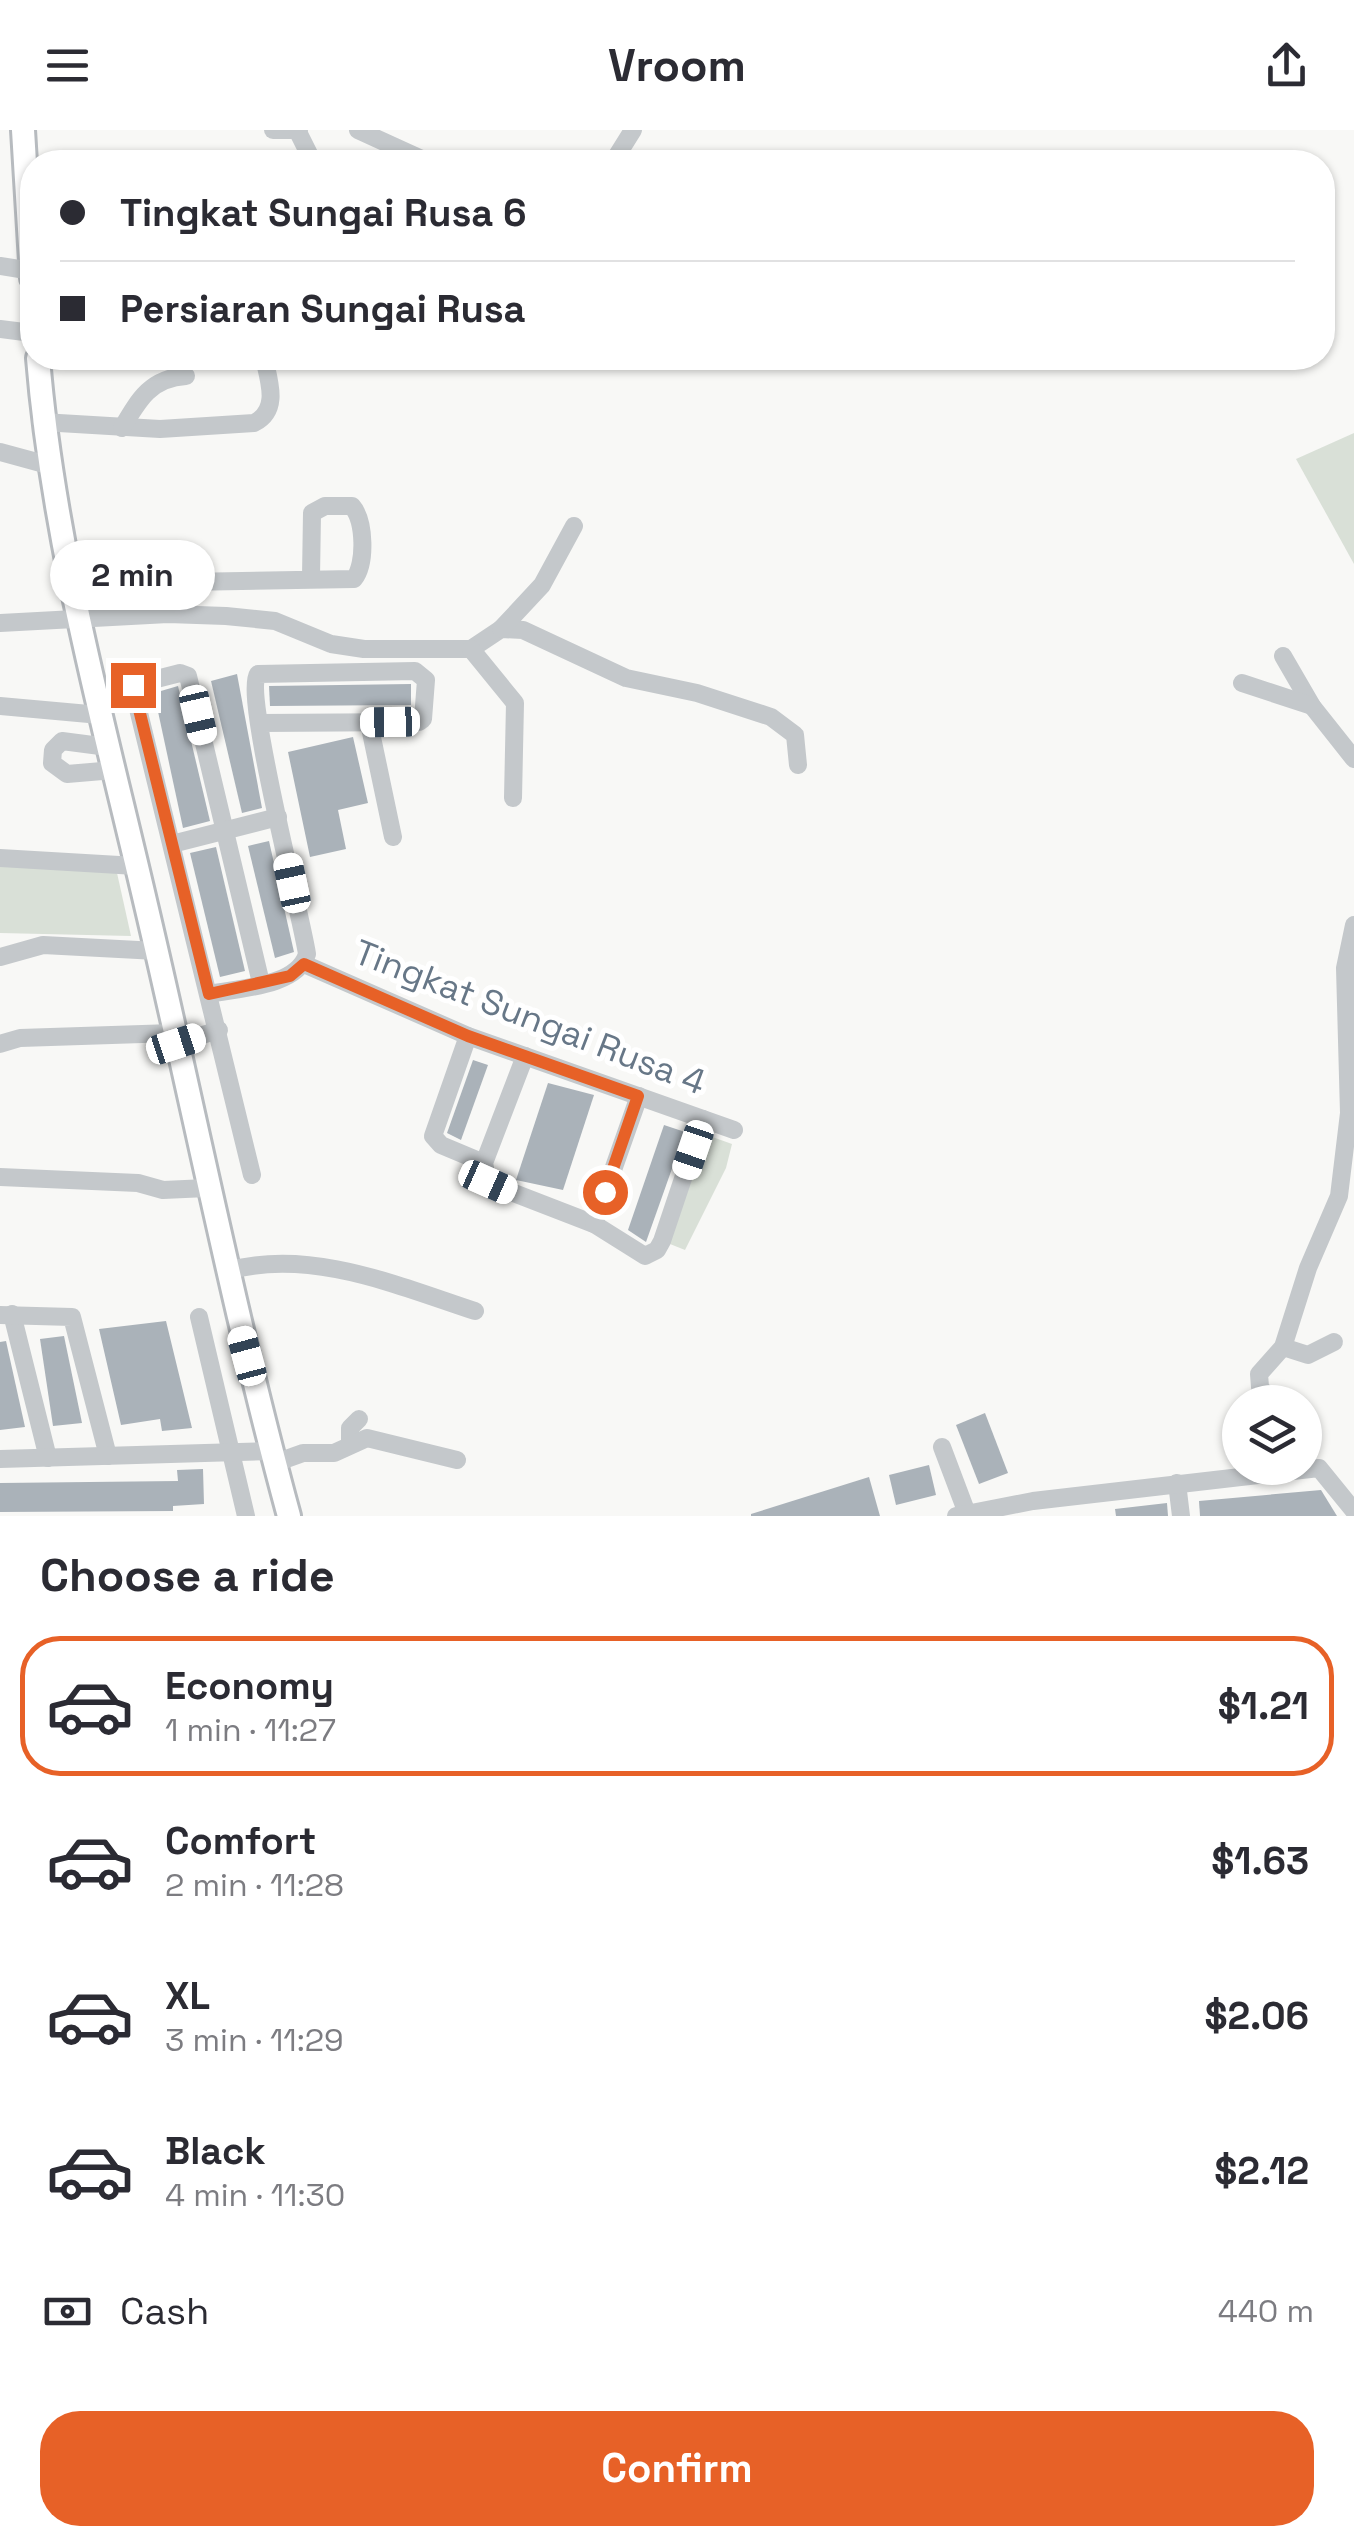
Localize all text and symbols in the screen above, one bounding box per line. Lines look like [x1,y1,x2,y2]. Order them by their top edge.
text: Vroom [608,37,746,94]
icon: menu [40,38,95,93]
icon: share [1259,38,1314,93]
text: Tingkat Sungai Rusa 6 [120,189,526,237]
text: Persiaran Sungai Rusa [120,285,526,333]
callout: 2 min [51,540,216,610]
text: 2 min [91,555,174,595]
route end [111,663,156,708]
car [177,682,219,748]
car [360,706,420,738]
car [271,851,313,915]
street label: Tingkat Sungai Rusa 4 [348,930,712,1104]
car [143,1020,209,1068]
car [669,1117,717,1183]
car [454,1156,522,1208]
route start [583,1170,628,1215]
car [225,1323,269,1389]
map controls [1222,1385,1322,1485]
button: layers [1222,1385,1322,1485]
text: Choose a ride [40,1547,335,1604]
icon: car [45,1661,135,1751]
text: Economy [165,1662,334,1710]
text: $1.21 [1218,1682,1309,1730]
text: 1 min · 11:27 [165,1710,336,1750]
icon: car [45,1816,135,1906]
text: Comfort [165,1817,316,1865]
text: $1.63 [1211,1837,1309,1885]
text: 2 min · 11:28 [165,1865,344,1905]
icon: car [45,1971,135,2061]
text: XL [165,1972,210,2020]
text: $2.06 [1204,1992,1309,2040]
text: 3 min · 11:29 [165,2020,344,2060]
icon: car [45,2126,135,2216]
text: Black [165,2127,266,2175]
text: $2.12 [1214,2147,1309,2195]
text: 4 min · 11:30 [165,2175,345,2215]
icon: cash [40,2284,95,2339]
text: Cash [120,2287,209,2335]
text: 440 m [1218,2291,1314,2331]
button: Confirm [40,2411,1314,2526]

